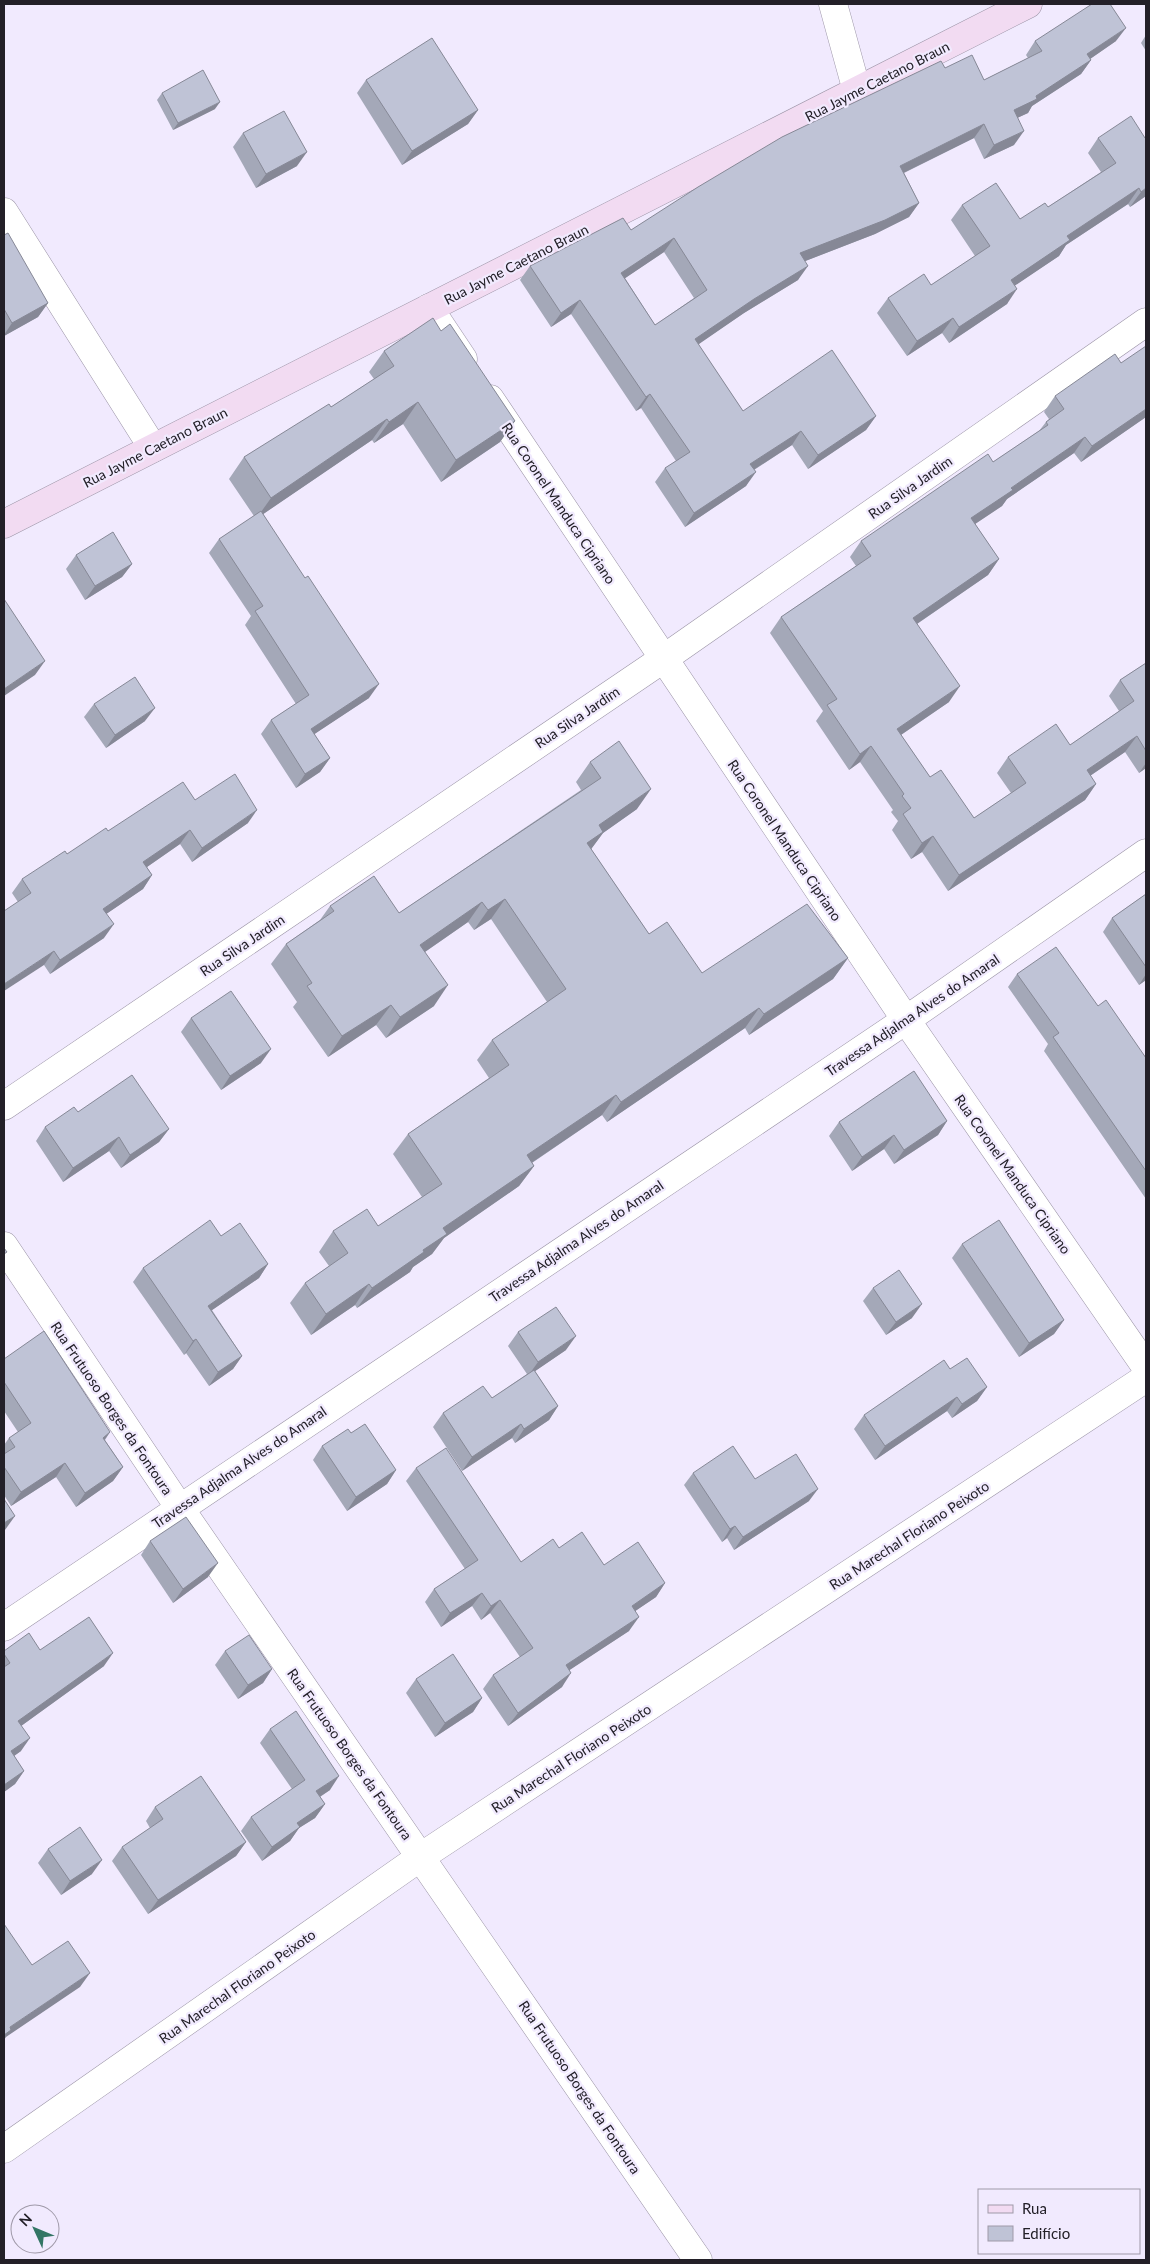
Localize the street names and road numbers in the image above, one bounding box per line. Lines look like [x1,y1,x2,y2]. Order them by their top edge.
street label: Rua Jayme Caetano Braun [802,37,952,125]
street label: Rua Jayme Caetano Braun [441,220,591,308]
street label: Rua Jayme Caetano Braun [80,403,230,491]
street label: Rua Coronel Manduca Cipriano [499,419,619,587]
street label: Rua Silva Jardim [865,452,955,522]
street label: Rua Silva Jardim [531,682,623,752]
street label: Rua Coronel Manduca Cipriano [725,756,845,924]
street label: Rua Silva Jardim [196,910,288,980]
street label: Travessa Adjalma Alves do Amaral [822,950,1002,1080]
street label: Rua Coronel Manduca Cipriano [951,1091,1075,1257]
street label: Travessa Adjalma Alves do Amaral [486,1176,666,1306]
street label: Rua Frutuoso Borges da Fontoura [48,1318,177,1498]
street label: Travessa Adjalma Alves do Amaral [149,1402,329,1532]
street label: Rua Marechal Floriano Peixoto [826,1477,992,1593]
street label: Rua Frutuoso Borges da Fontoura [284,1665,416,1843]
street label: Rua Marechal Floriano Peixoto [488,1700,654,1816]
street label: Rua Marechal Floriano Peixoto [155,1925,319,2047]
street label: Rua Frutuoso Borges da Fontoura [516,1997,645,2177]

